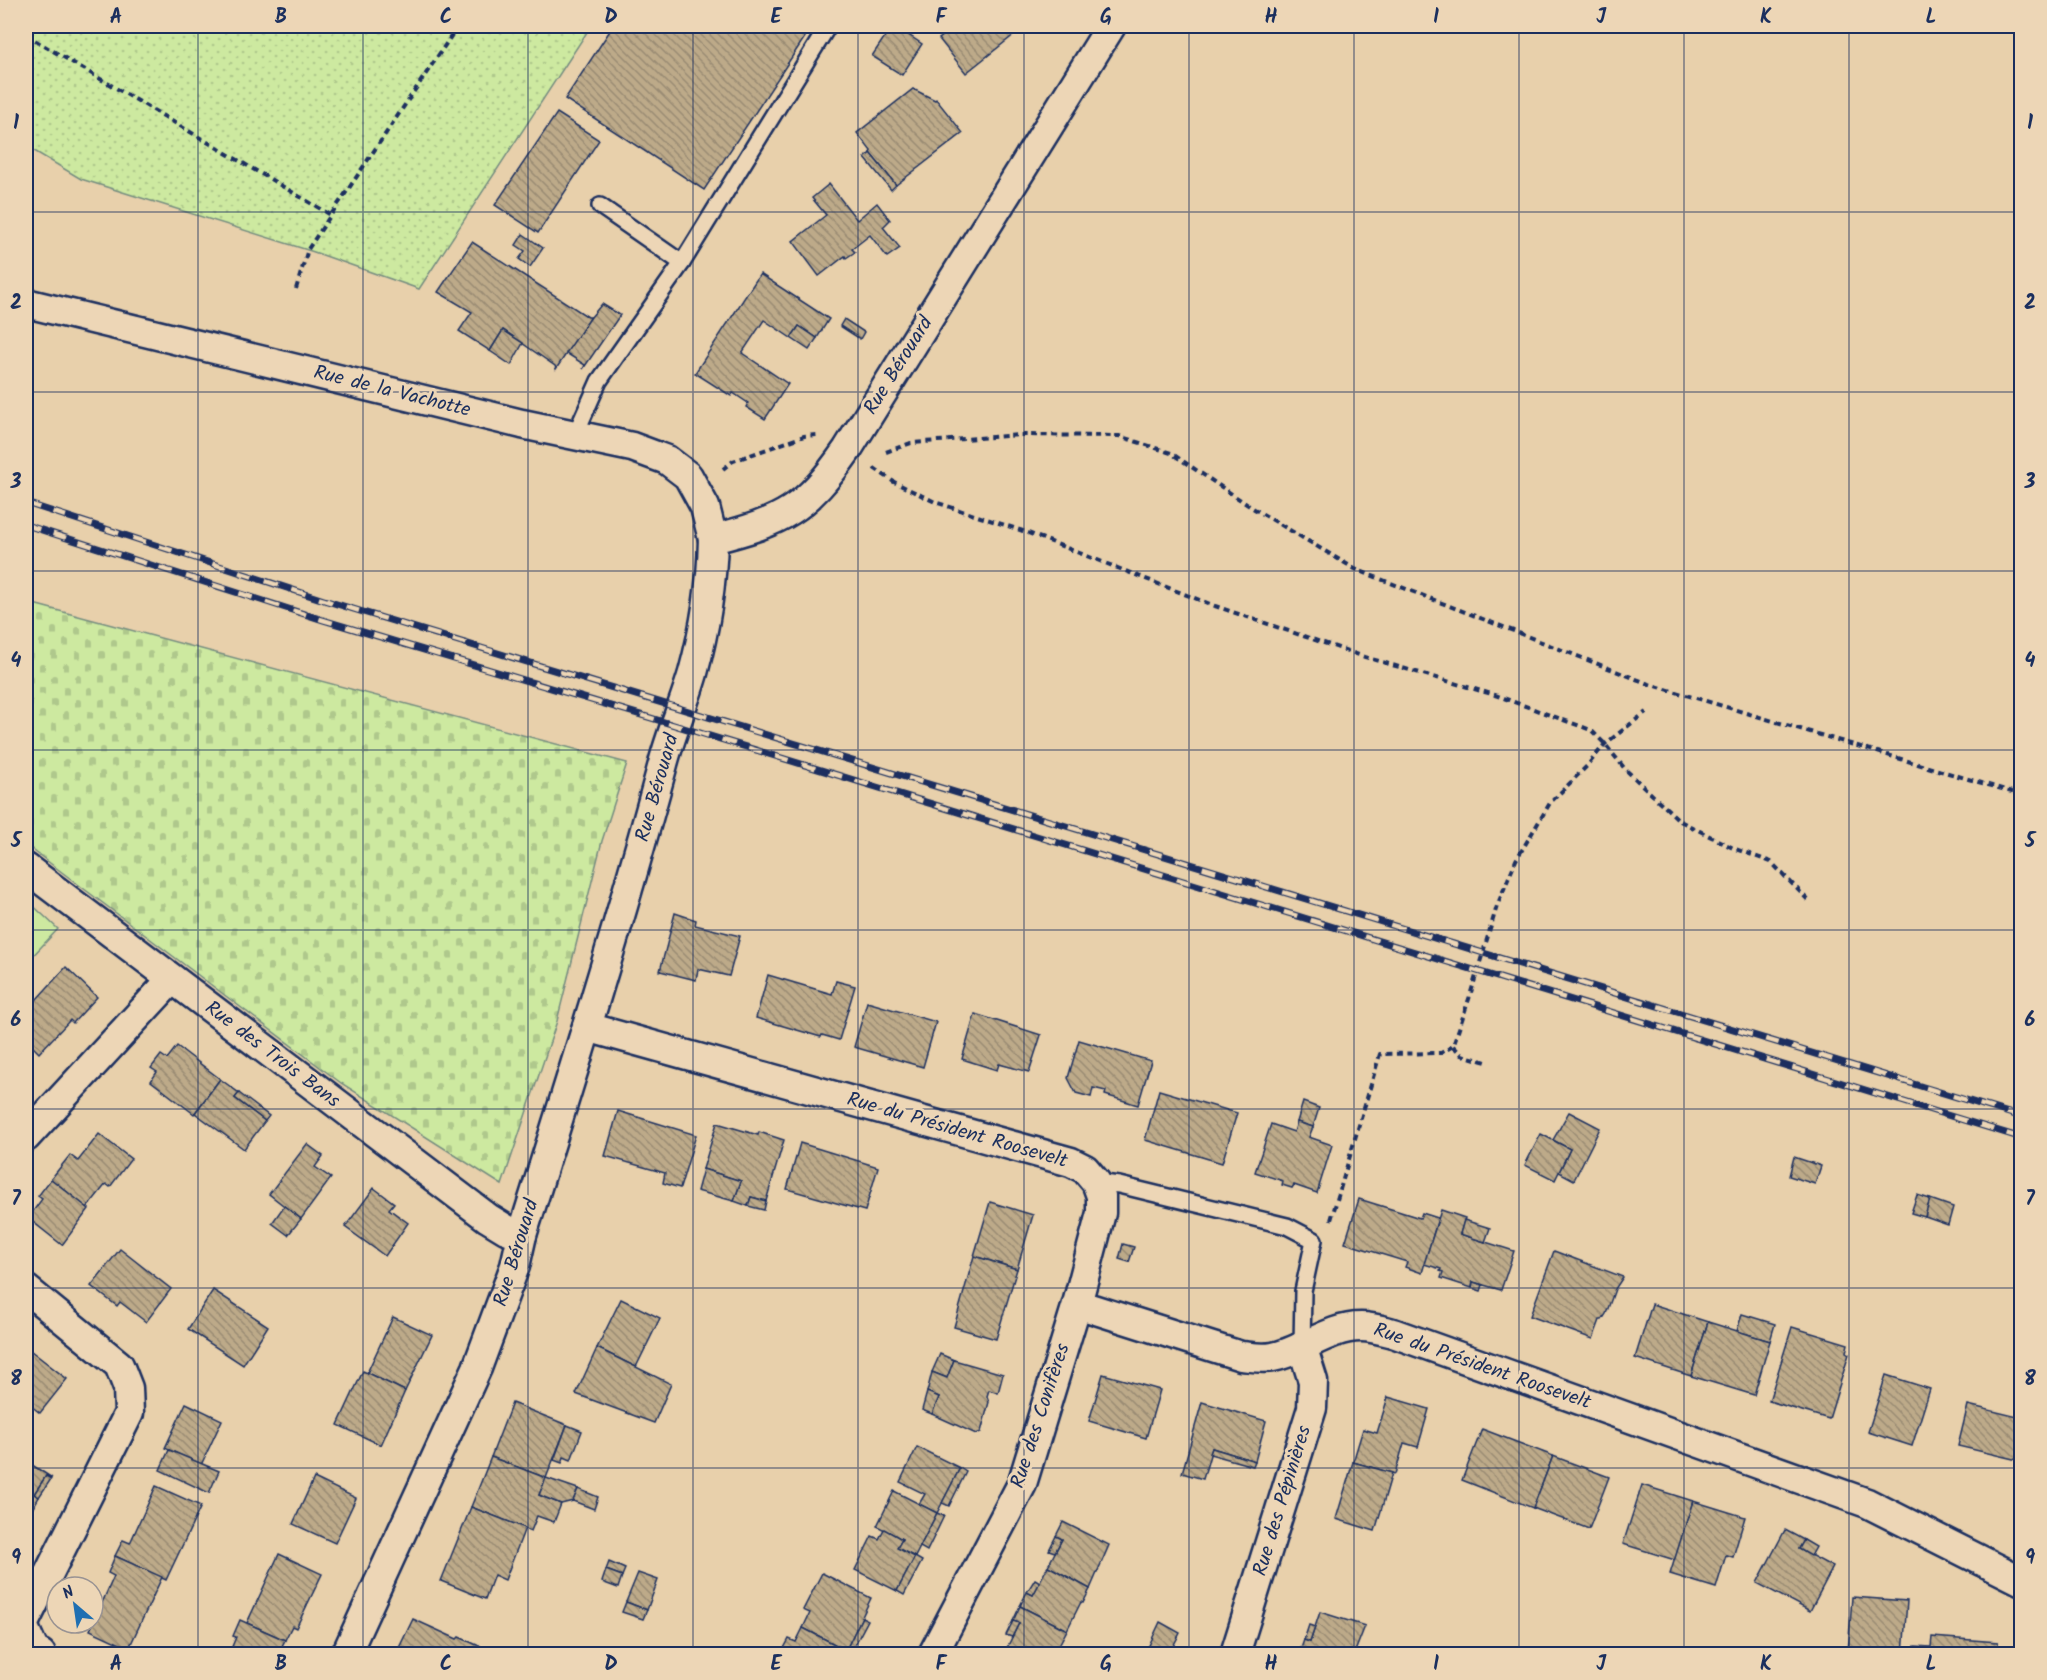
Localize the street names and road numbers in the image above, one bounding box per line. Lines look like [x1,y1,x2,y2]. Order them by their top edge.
street label: Rue Bérouard [856,310,943,422]
street label: Rue de la Vachotte [310,357,474,427]
street label: Rue Bérouard [627,729,689,846]
street label: Rue des Trois Bans [197,993,347,1117]
street label: Rue du Président Roosevelt [843,1084,1071,1178]
street label: Rue Bérouard [485,1194,549,1311]
street label: Rue du Président Roosevelt [1369,1315,1595,1419]
street label: Rue des Conifères [1002,1339,1080,1493]
street label: Rue des Pépinières [1245,1421,1321,1580]

